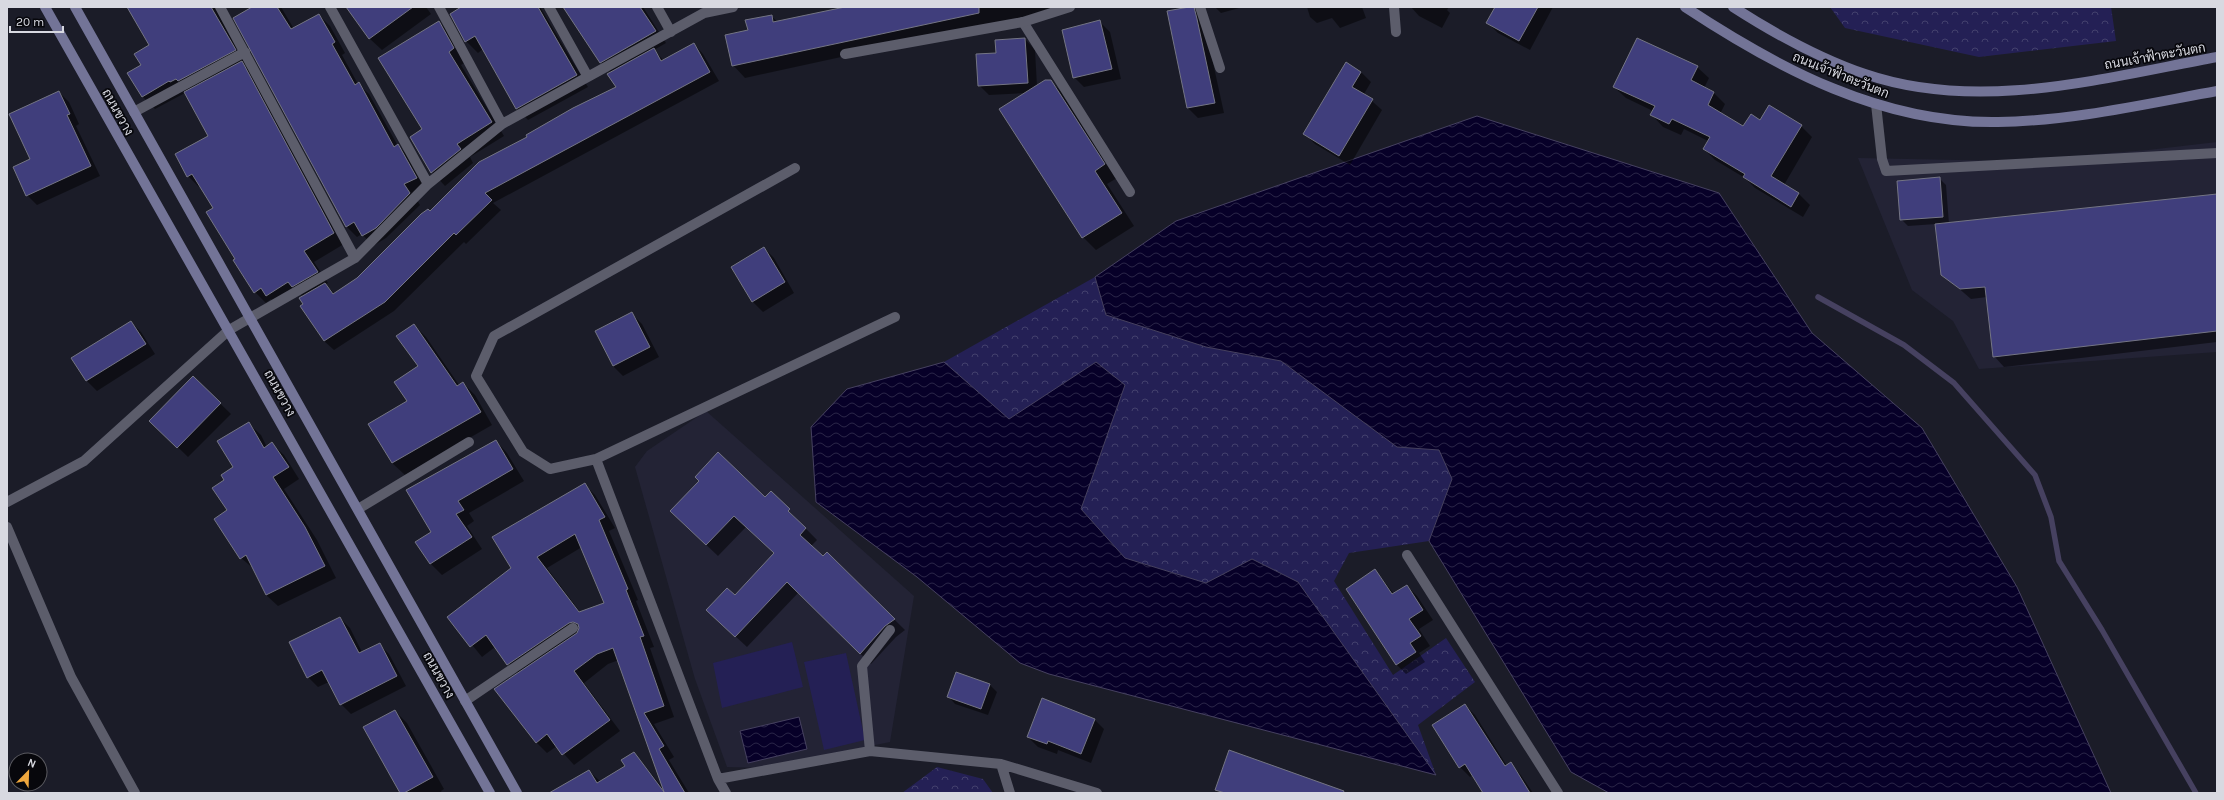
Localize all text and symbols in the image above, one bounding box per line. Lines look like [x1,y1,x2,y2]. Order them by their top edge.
scale bar [10,8,63,34]
text: 20 m [16,15,44,29]
street label: ถนนเจ้าฟ้าตะวันตก [2103,38,2207,72]
street label: ถนนเจ้าฟ้าตะวันตก [1791,47,1892,101]
street label: ถนนขวาง [99,86,137,138]
street label: ถนนขวาง [261,367,299,419]
street label: ถนนขวาง [420,649,458,701]
north arrow [8,752,48,792]
text: N [26,756,38,771]

